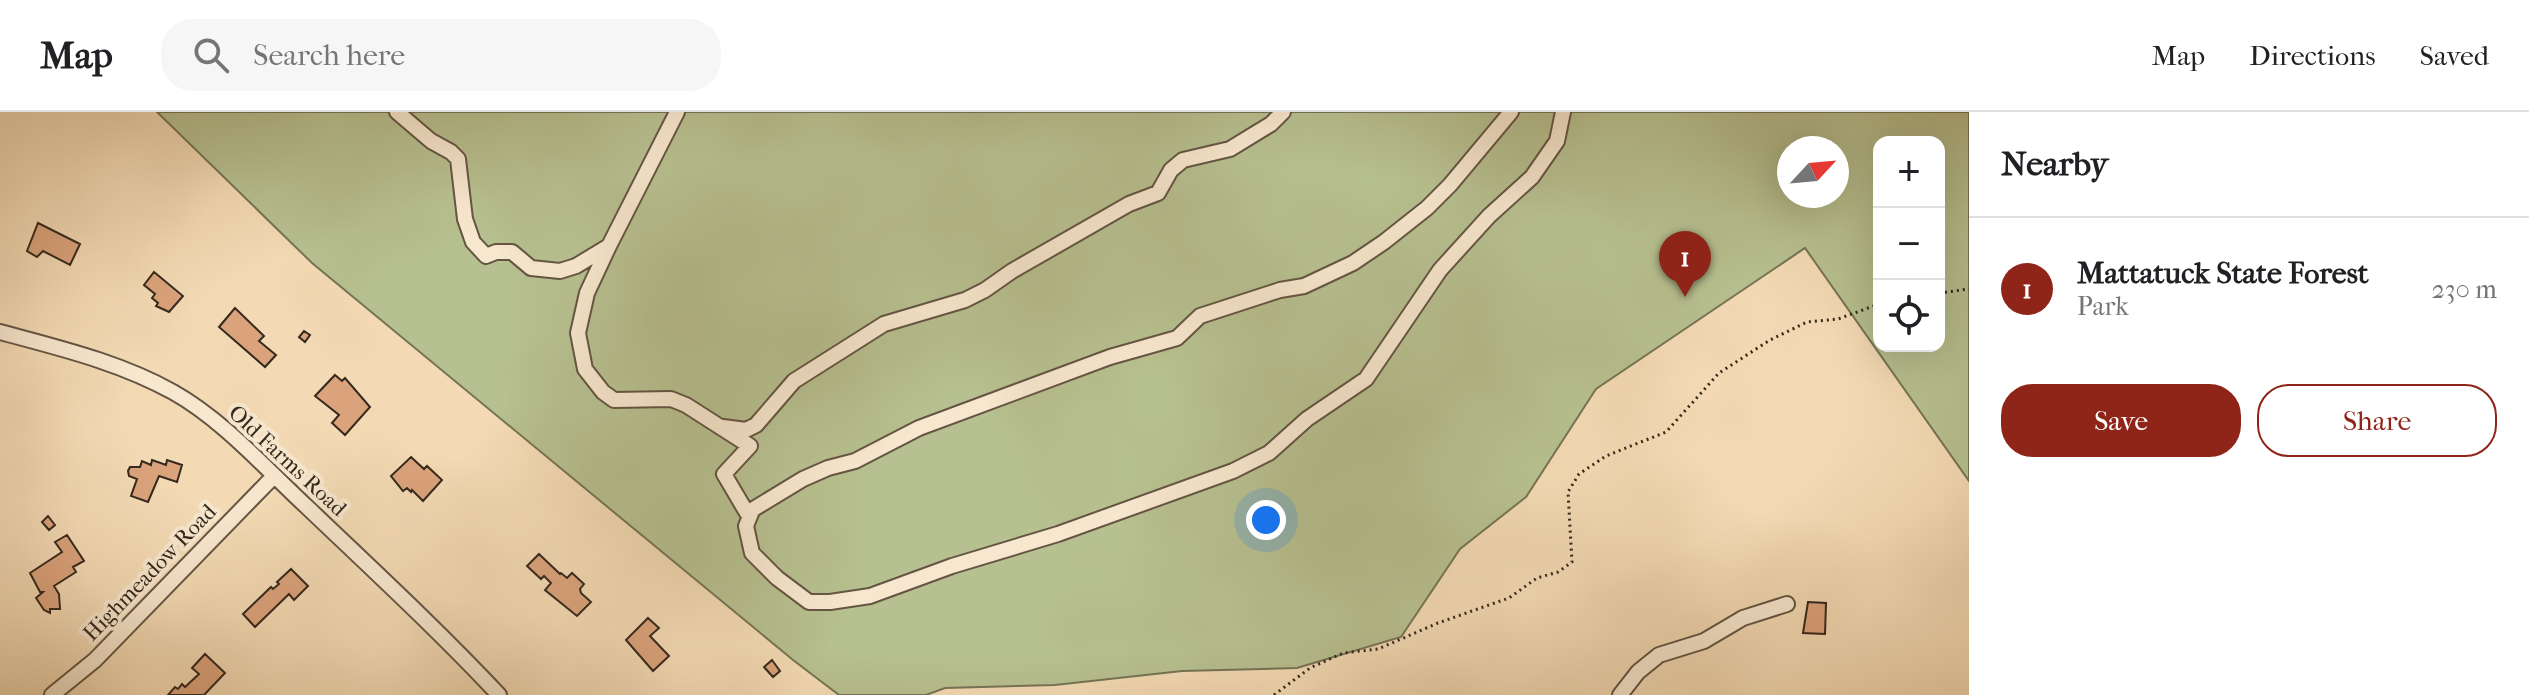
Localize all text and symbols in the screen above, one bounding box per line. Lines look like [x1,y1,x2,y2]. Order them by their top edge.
search box [161,19,721,91]
text: Map [40,33,113,78]
icon: search [189,33,233,77]
text: Search here [253,38,405,73]
text: Map [2152,39,2205,72]
text: Directions [2249,39,2376,72]
text: Saved [2420,39,2489,72]
north arrow [1777,136,1849,208]
map controls [1873,136,1945,352]
button: + [1873,136,1945,208]
text: Nearby [2001,144,2108,184]
button: − [1873,208,1945,280]
pin: 1 [1659,231,1711,297]
text: Mattatuck State Forest [2077,256,2368,291]
text: 1 [2022,274,2032,305]
text: 230 m [2431,274,2497,305]
button: locate [1873,280,1945,352]
text: Park [2077,291,2129,322]
button: Save [2001,384,2241,457]
button: Share [2257,384,2497,457]
street label: Old Farms Road [223,400,352,523]
street label: Highmeadow Road [78,498,222,646]
your location [1246,500,1286,540]

